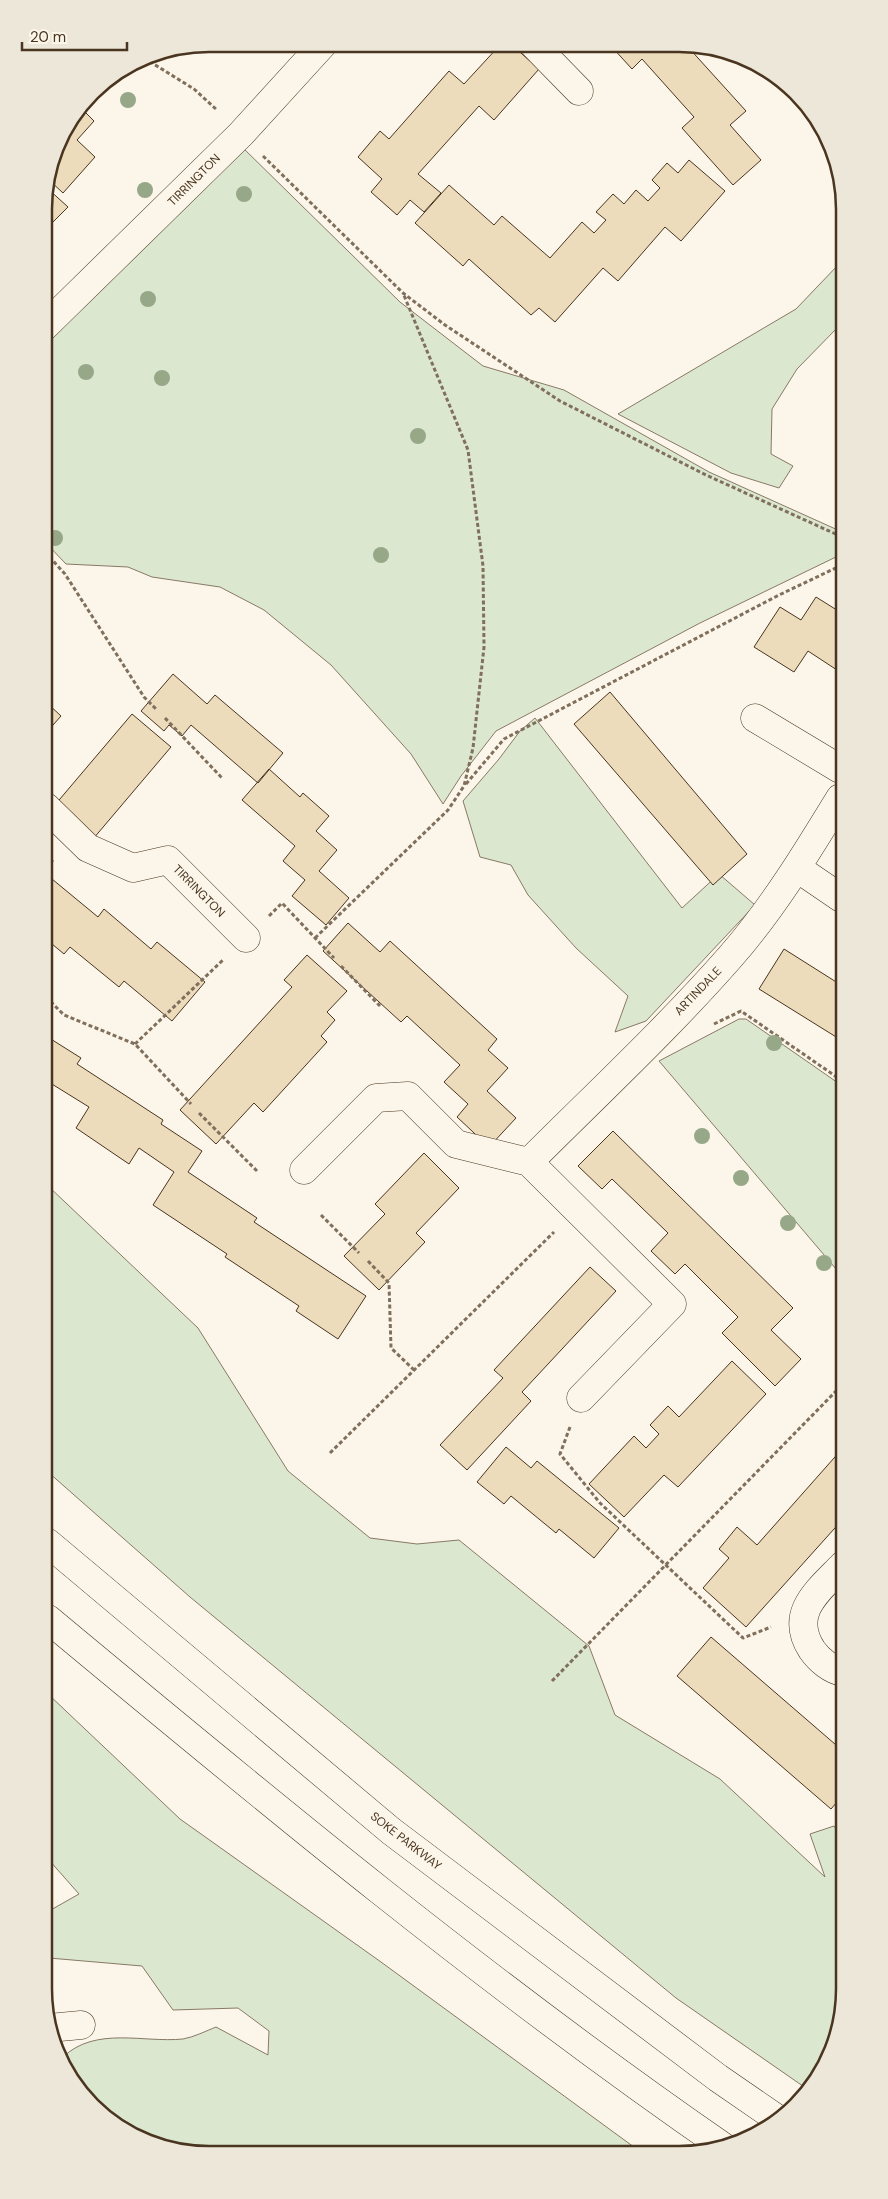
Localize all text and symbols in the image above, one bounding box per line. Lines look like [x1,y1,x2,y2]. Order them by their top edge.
scale bar [22,20,128,52]
text: 20 m [30,27,66,47]
street label: TIRRINGTON [164,150,224,210]
street label: TIRRINGTON [169,861,229,921]
street label: ARTINDALE [671,963,725,1019]
street label: SOKE PARKWAY [367,1808,445,1874]

